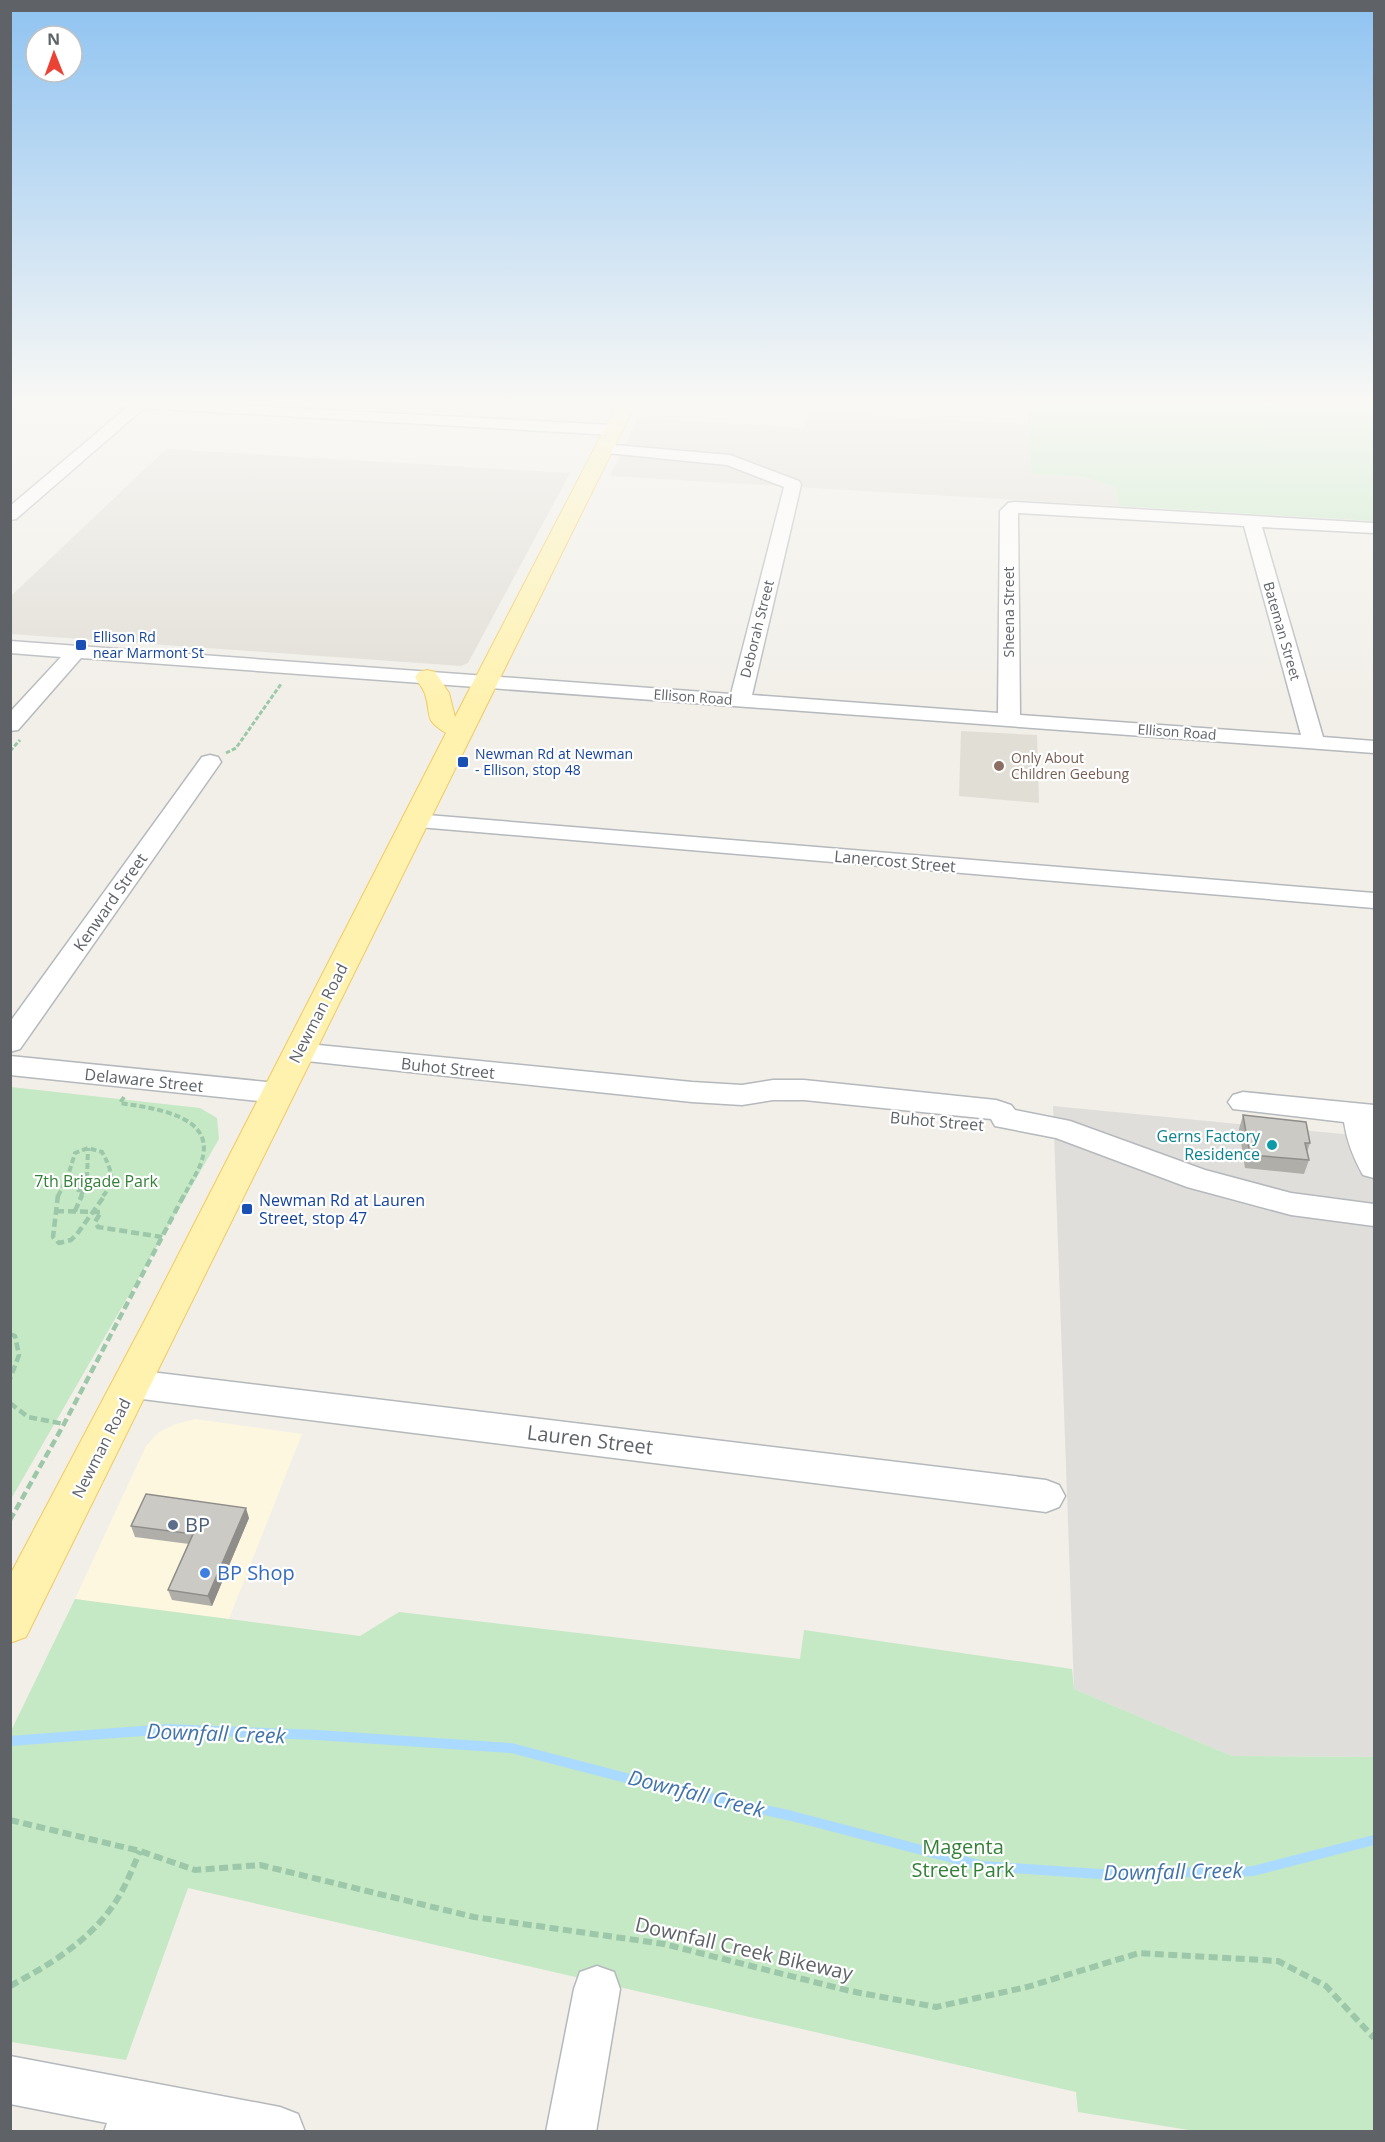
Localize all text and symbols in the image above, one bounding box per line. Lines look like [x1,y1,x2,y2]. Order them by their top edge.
north arrow [24,24,84,84]
text: N [47,28,60,50]
street label: Sheena Street [999,566,1018,658]
street label: Deborah Street [735,578,778,680]
street label: Bateman Street [1259,579,1306,682]
place label: Ellison Rd near Marmont St [93,627,204,662]
marker: Ellison Rd near Marmont St [74,638,88,652]
street label: Ellison Road [653,684,733,709]
street label: Ellison Road [1137,719,1217,744]
place label: Newman Rd at Newman - Ellison, stop 48 [475,744,633,779]
place label: Only About Children Geebung [1011,748,1129,783]
marker: Newman Rd at Newman - Ellison, stop 48 [456,755,470,769]
marker: Only About Children Geebung [992,759,1006,773]
street label: Lanercost Street [833,845,957,877]
street label: Kenward Street [68,848,152,955]
street label: Newman Road [283,959,353,1067]
street label: Buhot Street [400,1052,496,1084]
street label: Delaware Street [84,1063,205,1097]
street label: Buhot Street [889,1106,985,1136]
place label: Gerns Factory Residence [1157,1125,1261,1165]
marker: Gerns Factory Residence [1265,1138,1279,1152]
park label: 7th Brigade Park [34,1170,158,1192]
place label: Newman Rd at Lauren Street, stop 47 [259,1189,425,1229]
marker: Newman Rd at Lauren Street, stop 47 [240,1202,254,1216]
street label: Newman Road [66,1394,136,1502]
street label: Lauren Street [526,1418,655,1461]
place label: BP [185,1511,210,1538]
marker: BP [166,1518,180,1532]
place label: BP Shop [217,1559,295,1586]
marker: BP Shop [198,1566,212,1580]
water label: Downfall Creek [146,1717,287,1749]
water label: Downfall Creek [625,1763,768,1824]
park label: Magenta Street Park [912,1833,1015,1883]
water label: Downfall Creek [1103,1856,1244,1886]
street label: Downfall Creek Bikeway [633,1910,857,1987]

